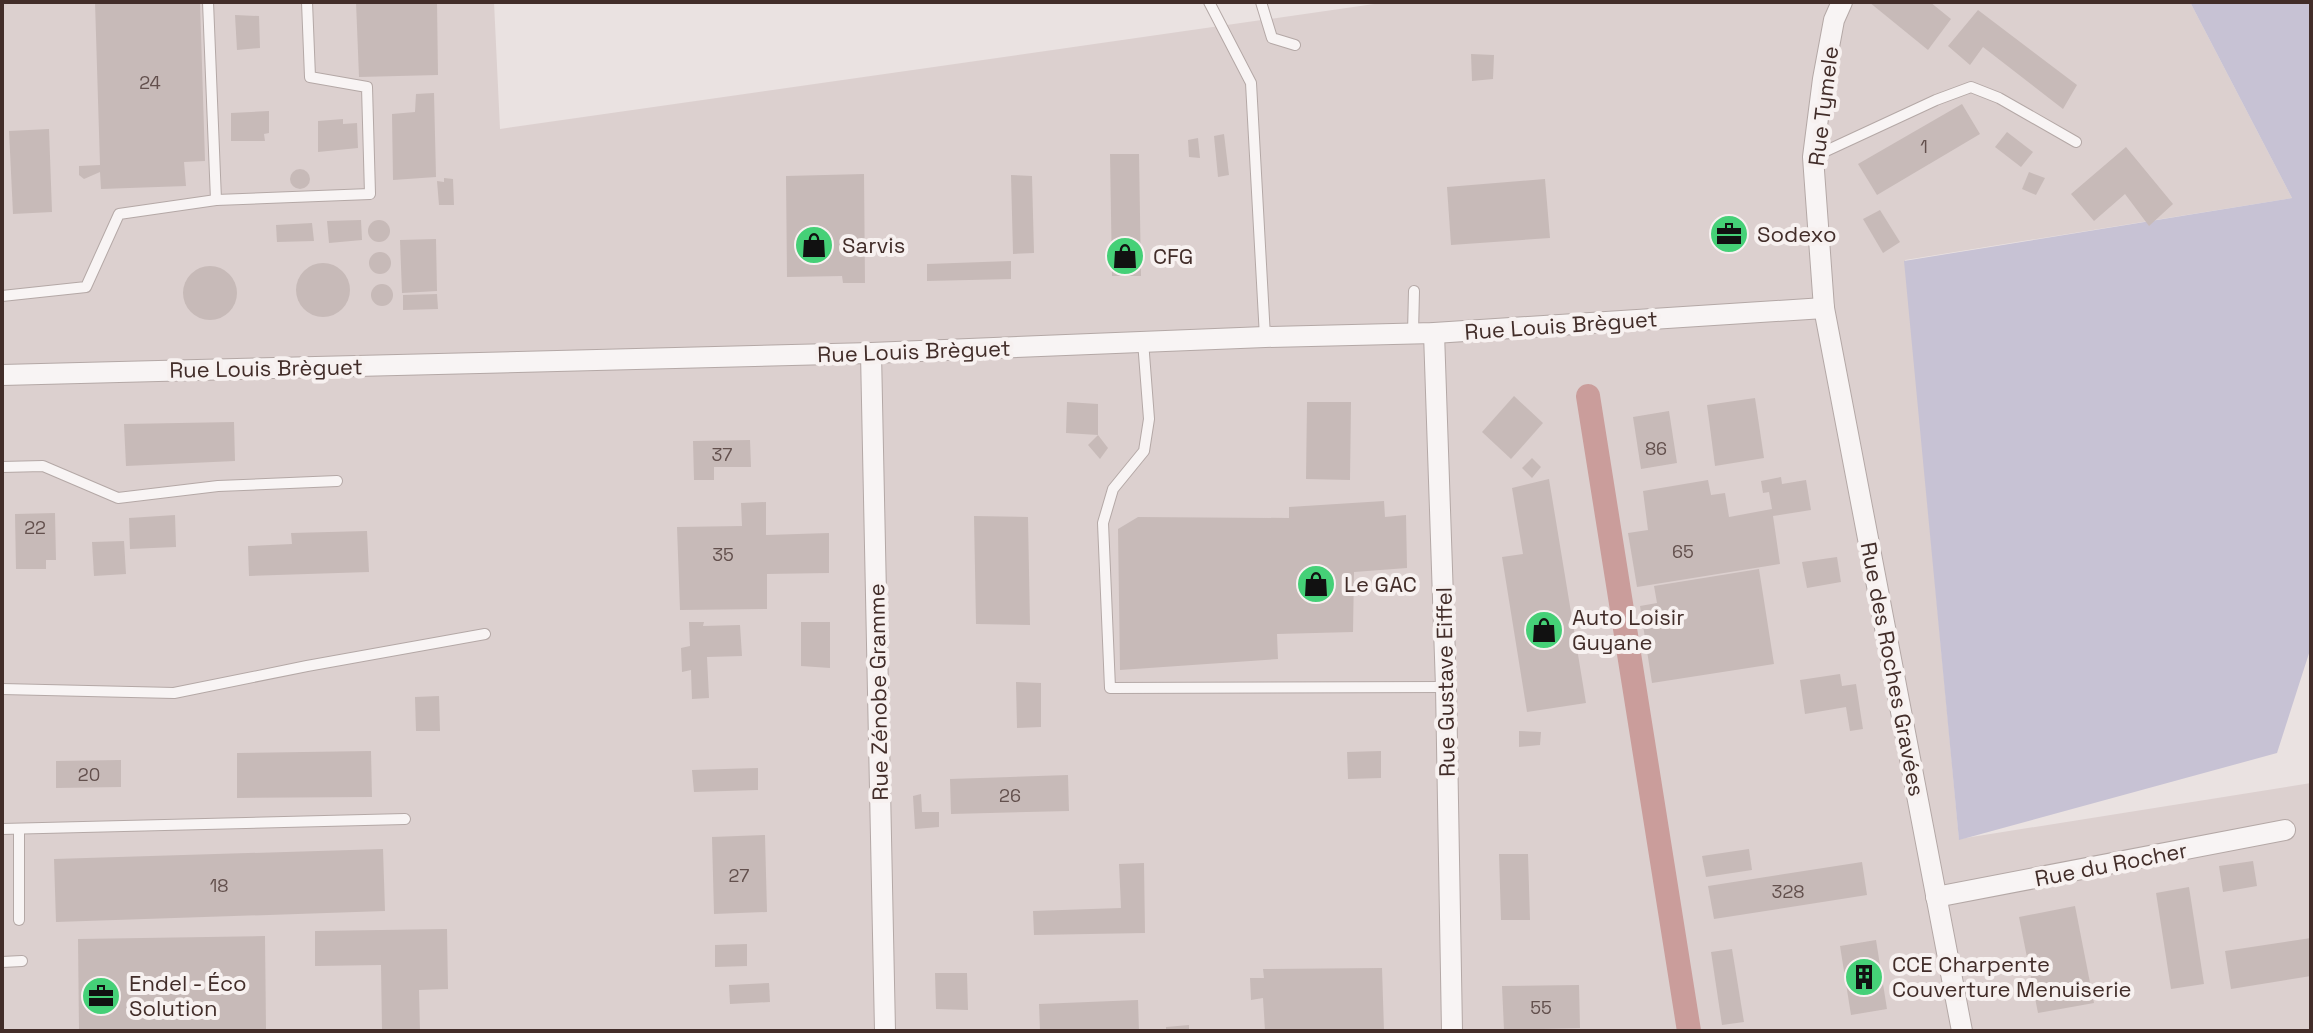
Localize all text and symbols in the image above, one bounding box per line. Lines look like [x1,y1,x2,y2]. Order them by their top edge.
street label: Rue Tymele [1802,44,1844,168]
house number: 24 [139,71,161,94]
house number: 1 [1920,135,1928,158]
office icon: Sodexo [1708,213,1750,255]
place label: Sodexo [1757,220,1836,248]
shop icon: Sarvis [793,224,835,266]
place label: Sarvis [842,231,905,259]
shop icon: CFG [1104,235,1146,277]
place label: CFG [1153,242,1193,270]
street label: Rue Louis Brèguet [1464,304,1658,346]
street label: Rue Louis Brèguet [817,334,1011,368]
street label: Rue Louis Brèguet [169,352,363,384]
house number: 86 [1645,437,1667,460]
house number: 37 [711,443,733,466]
house number: 22 [24,516,46,539]
street label: Rue des Roches Gravées [1855,539,1931,799]
house number: 65 [1672,540,1694,563]
house number: 35 [712,543,734,566]
shop icon: Le GAC [1295,563,1337,605]
place label: Le GAC [1344,570,1417,598]
street label: Rue Zénobe Gramme [862,583,894,801]
street label: Rue Gustave Eiffel [1429,587,1461,777]
place label: Auto Loisir Guyane [1572,603,1685,656]
shop icon: Auto Loisir Guyane [1523,609,1565,651]
house number: 20 [78,763,100,786]
house number: 26 [999,784,1021,807]
street label: Rue du Rocher [2032,835,2190,893]
house number: 27 [729,864,749,887]
house number: 18 [210,874,228,897]
house number: 328 [1772,880,1804,903]
place label: CCE Charpente Couverture Menuiserie [1892,950,2132,1003]
building icon: CCE Charpente Couverture Menuiserie [1843,956,1885,998]
place label: Endel - Éco Solution [129,969,247,1022]
office icon: Endel - Éco Solution [80,975,122,1017]
house number: 55 [1530,996,1552,1019]

